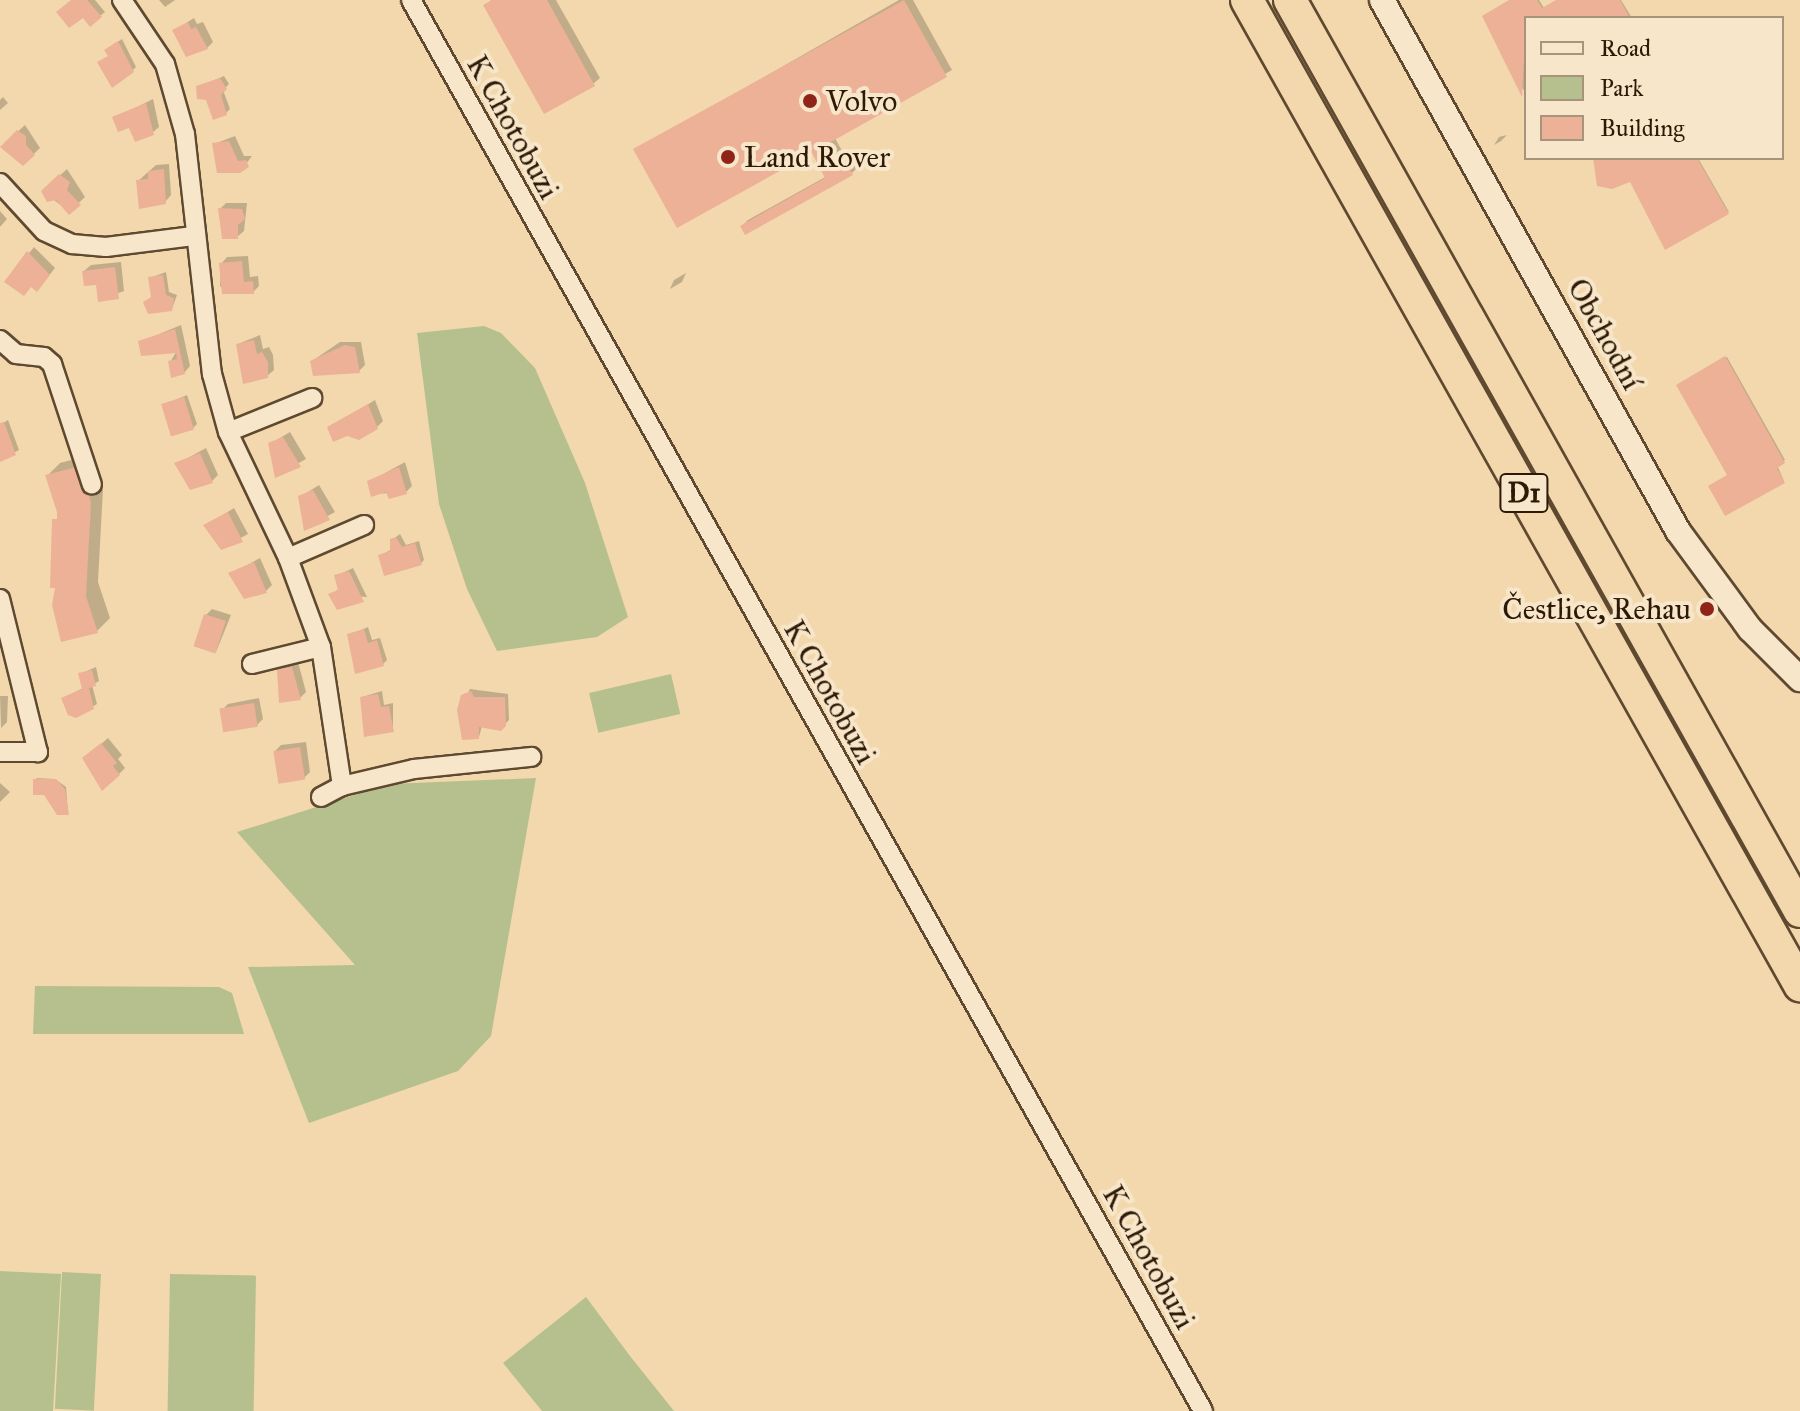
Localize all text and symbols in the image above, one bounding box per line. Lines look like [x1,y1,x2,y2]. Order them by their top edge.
legend [1524,16,1784,160]
text: Road [1600,33,1651,63]
street label: K Chotobuzi [459,49,567,205]
text: Park [1600,73,1643,103]
place label: Volvo [826,83,897,119]
marker: Volvo [801,92,819,110]
text: Building [1600,113,1685,143]
place label: Land Rover [744,139,890,175]
marker: Land Rover [719,148,737,166]
street label: Obchodní [1560,272,1650,396]
road number: D1 [1498,469,1550,517]
place label: Čestlice, Rehau [1502,591,1691,627]
marker: Čestlice, Rehau [1698,600,1716,618]
street label: K Chotobuzi [776,614,884,770]
street label: K Chotobuzi [1095,1179,1203,1335]

